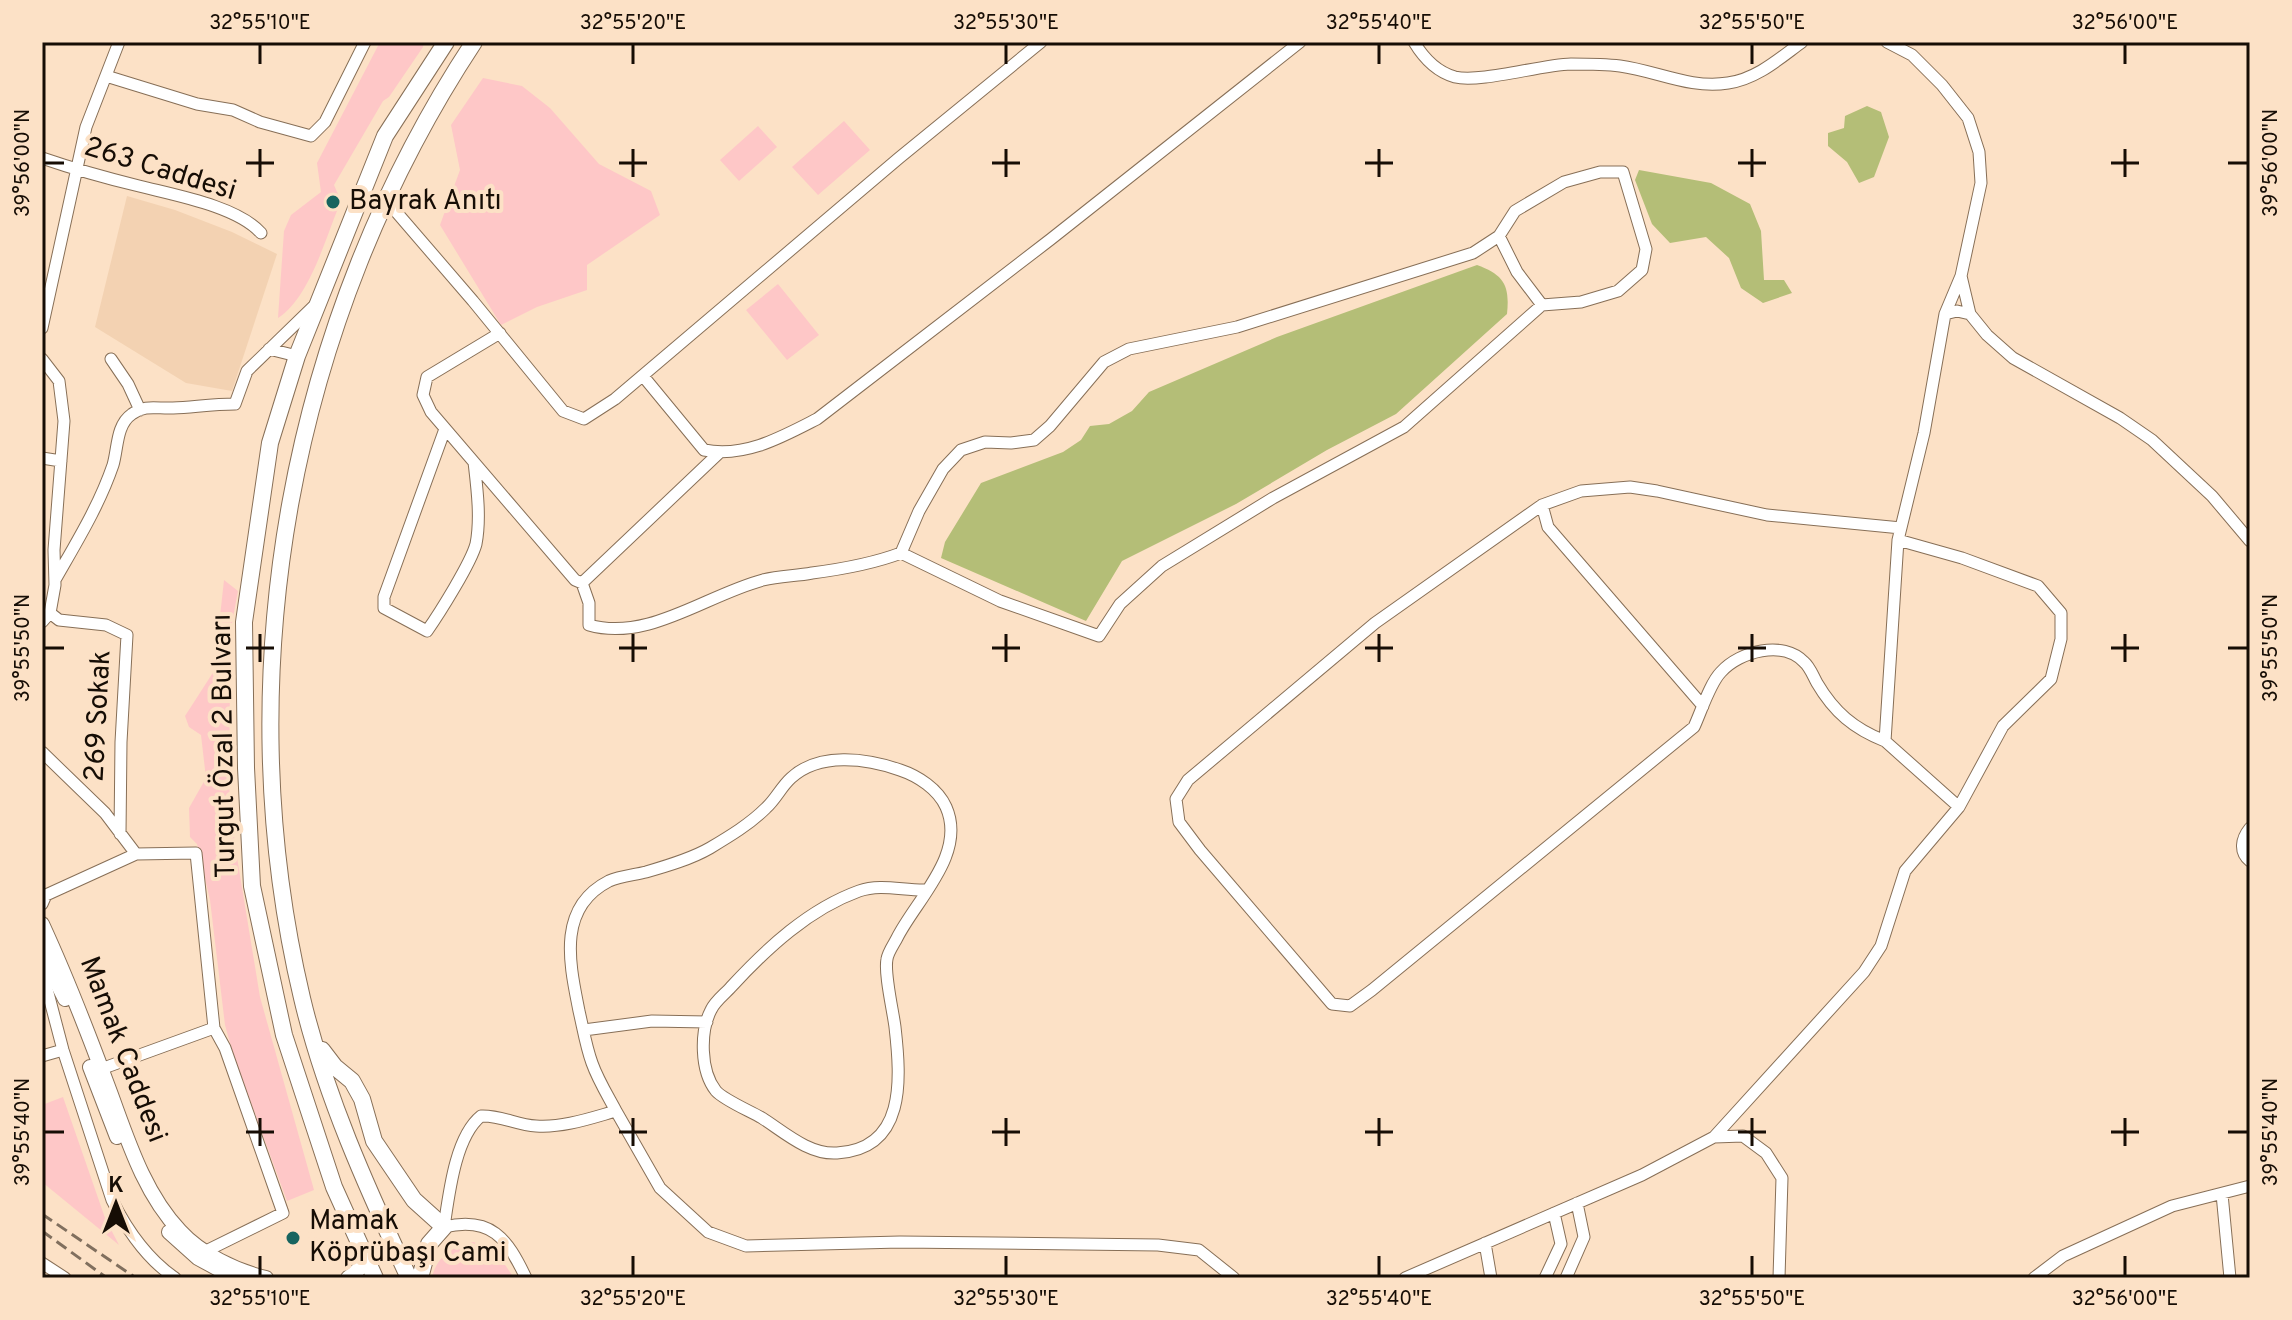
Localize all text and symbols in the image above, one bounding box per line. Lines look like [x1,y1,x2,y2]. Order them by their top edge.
text: 32°55'10"E [209,11,311,37]
text: 32°55'20"E [580,11,686,37]
text: 32°55'30"E [953,11,1059,37]
text: 32°55'40"E [1326,11,1432,37]
text: 32°55'50"E [1699,11,1805,37]
text: 32°56'00"E [2072,11,2178,37]
text: 39°56'00"N [11,109,37,217]
text: 39°56'00"N [2259,109,2285,217]
street label: 263 Caddesi [80,130,240,210]
place label: Bayrak Anıtı [349,184,502,220]
marker: Bayrak Anıtı [324,193,342,211]
text: 39°55'50"N [11,594,37,702]
text: 39°55'50"N [2259,594,2285,702]
street label: Turgut Özal 2 Bulvarı [203,613,245,879]
street label: 269 Sokak [78,649,120,783]
street label: Mamak Caddesi [70,952,174,1148]
text: 39°55'40"N [11,1078,37,1186]
text: 39°55'40"N [2259,1078,2285,1186]
north arrow [76,1164,156,1244]
text: K [108,1173,124,1200]
place label: Mamak Köprübaşı Cami [309,1204,507,1272]
marker: Mamak Köprübaşı Cami [284,1229,302,1247]
text: 32°55'10"E [209,1287,311,1313]
text: 32°55'20"E [580,1287,686,1313]
text: 32°55'30"E [953,1287,1059,1313]
text: 32°55'40"E [1326,1287,1432,1313]
text: 32°55'50"E [1699,1287,1805,1313]
text: 32°56'00"E [2072,1287,2178,1313]

